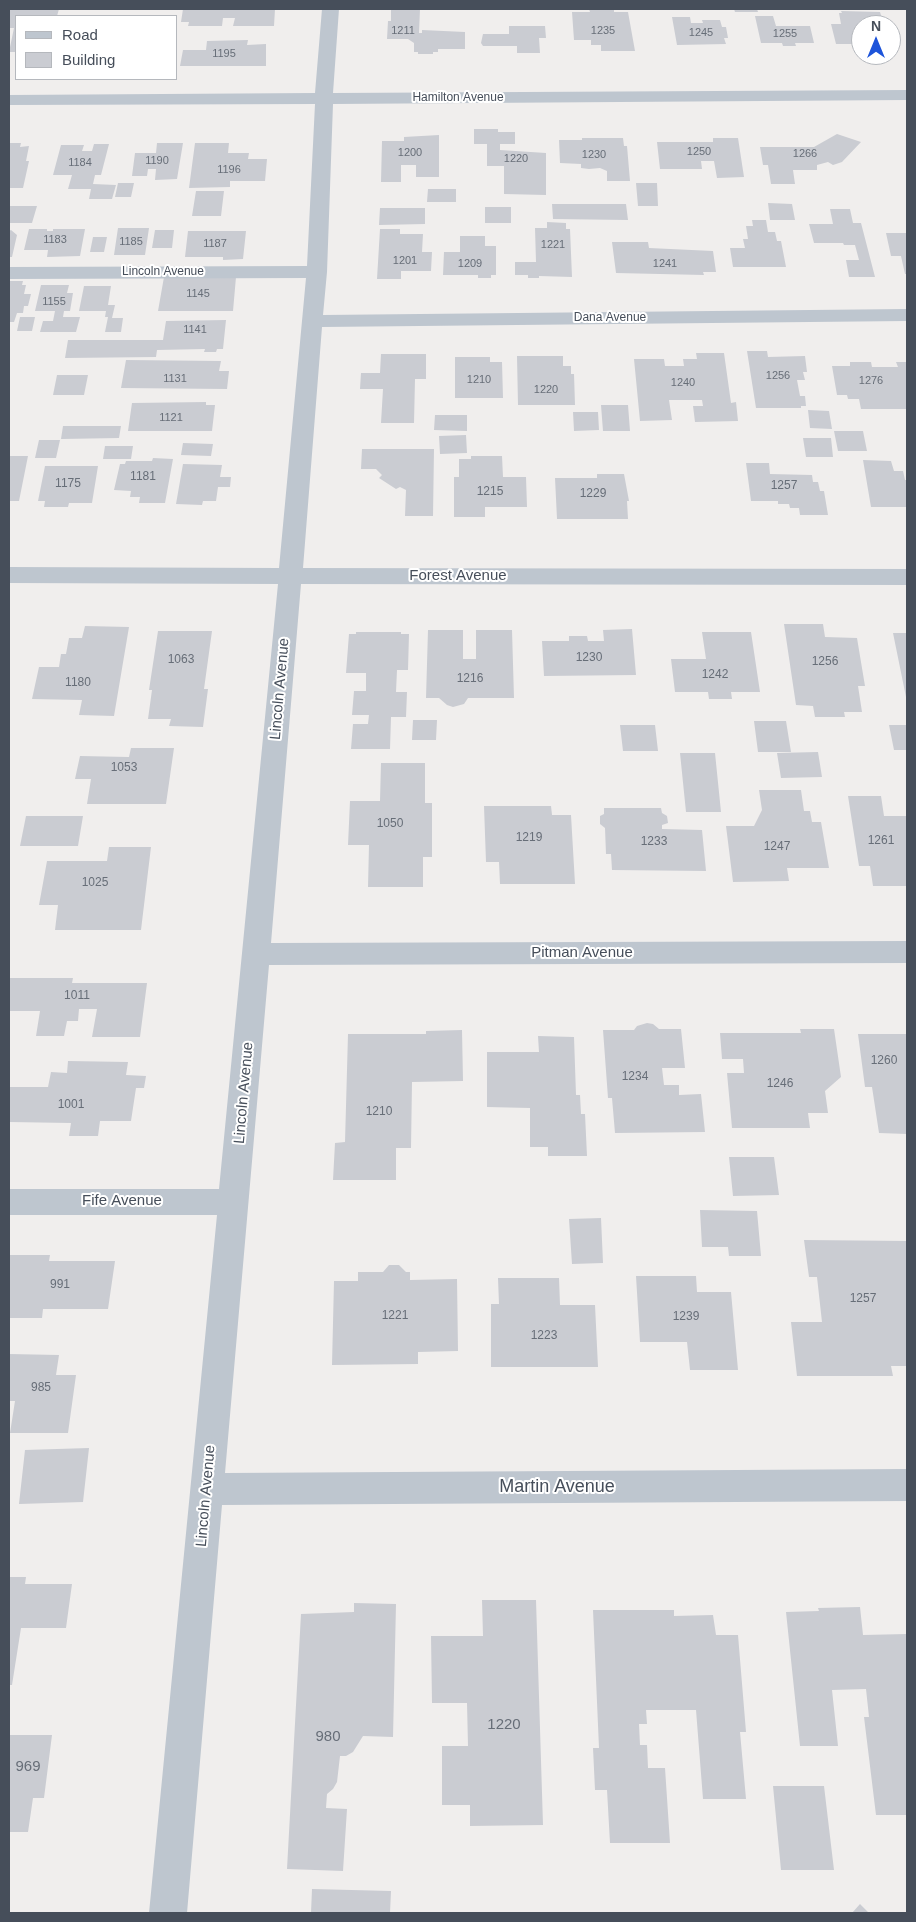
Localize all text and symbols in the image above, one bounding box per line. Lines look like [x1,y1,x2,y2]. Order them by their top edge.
legend [15,15,178,80]
north arrow [851,15,901,65]
text: N [871,18,881,34]
house number: 1211 [391,24,415,38]
house number: 1235 [591,24,615,38]
text: Road [62,26,98,43]
house number: 1245 [689,26,713,40]
house number: 1255 [773,27,797,41]
house number: 1195 [212,47,236,61]
text: Building [62,51,115,68]
street label: Hamilton Avenue [412,91,504,105]
house number: 1250 [687,145,711,159]
house number: 1200 [398,146,422,160]
house number: 1266 [793,147,817,161]
house number: 1230 [582,148,606,162]
house number: 1220 [504,152,528,166]
house number: 1190 [145,154,169,168]
house number: 1184 [68,156,92,170]
house number: 1196 [217,163,241,177]
house number: 1183 [43,233,67,247]
house number: 1185 [119,235,143,249]
house number: 1187 [203,237,227,251]
house number: 1221 [541,238,565,252]
house number: 1201 [393,254,417,268]
house number: 1209 [458,257,482,271]
house number: 1241 [653,257,677,271]
street label: Lincoln Avenue [122,265,204,279]
house number: 1145 [186,287,210,301]
house number: 1155 [42,295,66,309]
street label: Dana Avenue [574,311,646,325]
house number: 1141 [183,323,207,337]
house number: 1256 [766,369,790,383]
house number: 1131 [163,372,187,386]
house number: 1210 [467,373,491,387]
house number: 1276 [859,374,883,388]
house number: 1240 [671,376,695,390]
house number: 1220 [534,383,558,397]
house number: 1121 [159,411,183,425]
house number: 1181 [130,470,156,484]
house number: 1175 [55,477,81,491]
house number: 1257 [771,479,797,493]
house number: 1215 [477,485,503,499]
house number: 1229 [580,487,606,501]
street label: Forest Avenue [409,567,507,585]
street label: Lincoln Avenue [267,637,293,741]
house number: 1230 [576,651,602,665]
house number: 1063 [168,653,194,667]
house number: 1256 [812,655,838,669]
house number: 1242 [702,668,728,682]
house number: 1216 [457,672,483,686]
house number: 1180 [65,676,91,690]
house number: 1053 [111,761,137,775]
house number: 1050 [377,817,403,831]
house number: 1219 [516,831,542,845]
house number: 1261 [868,834,894,848]
house number: 1233 [641,835,667,849]
house number: 1247 [764,840,790,854]
house number: 1025 [82,876,108,890]
street label: Pitman Avenue [531,944,633,962]
house number: 1011 [64,989,90,1003]
street label: Lincoln Avenue [231,1041,257,1145]
house number: 1260 [871,1054,897,1068]
house number: 1234 [622,1070,648,1084]
house number: 1246 [767,1077,793,1091]
house number: 1001 [58,1098,84,1112]
house number: 1210 [366,1105,392,1119]
street label: Fife Avenue [82,1192,162,1210]
house number: 991 [50,1278,70,1292]
house number: 1257 [850,1292,876,1306]
house number: 1221 [382,1309,408,1323]
house number: 1239 [673,1310,699,1324]
house number: 1223 [531,1329,557,1343]
house number: 985 [31,1381,51,1395]
street label: Lincoln Avenue [193,1444,219,1548]
street label: Martin Avenue [499,1476,615,1498]
house number: 1220 [487,1716,521,1734]
house number: 980 [315,1728,341,1746]
house number: 969 [15,1758,41,1776]

